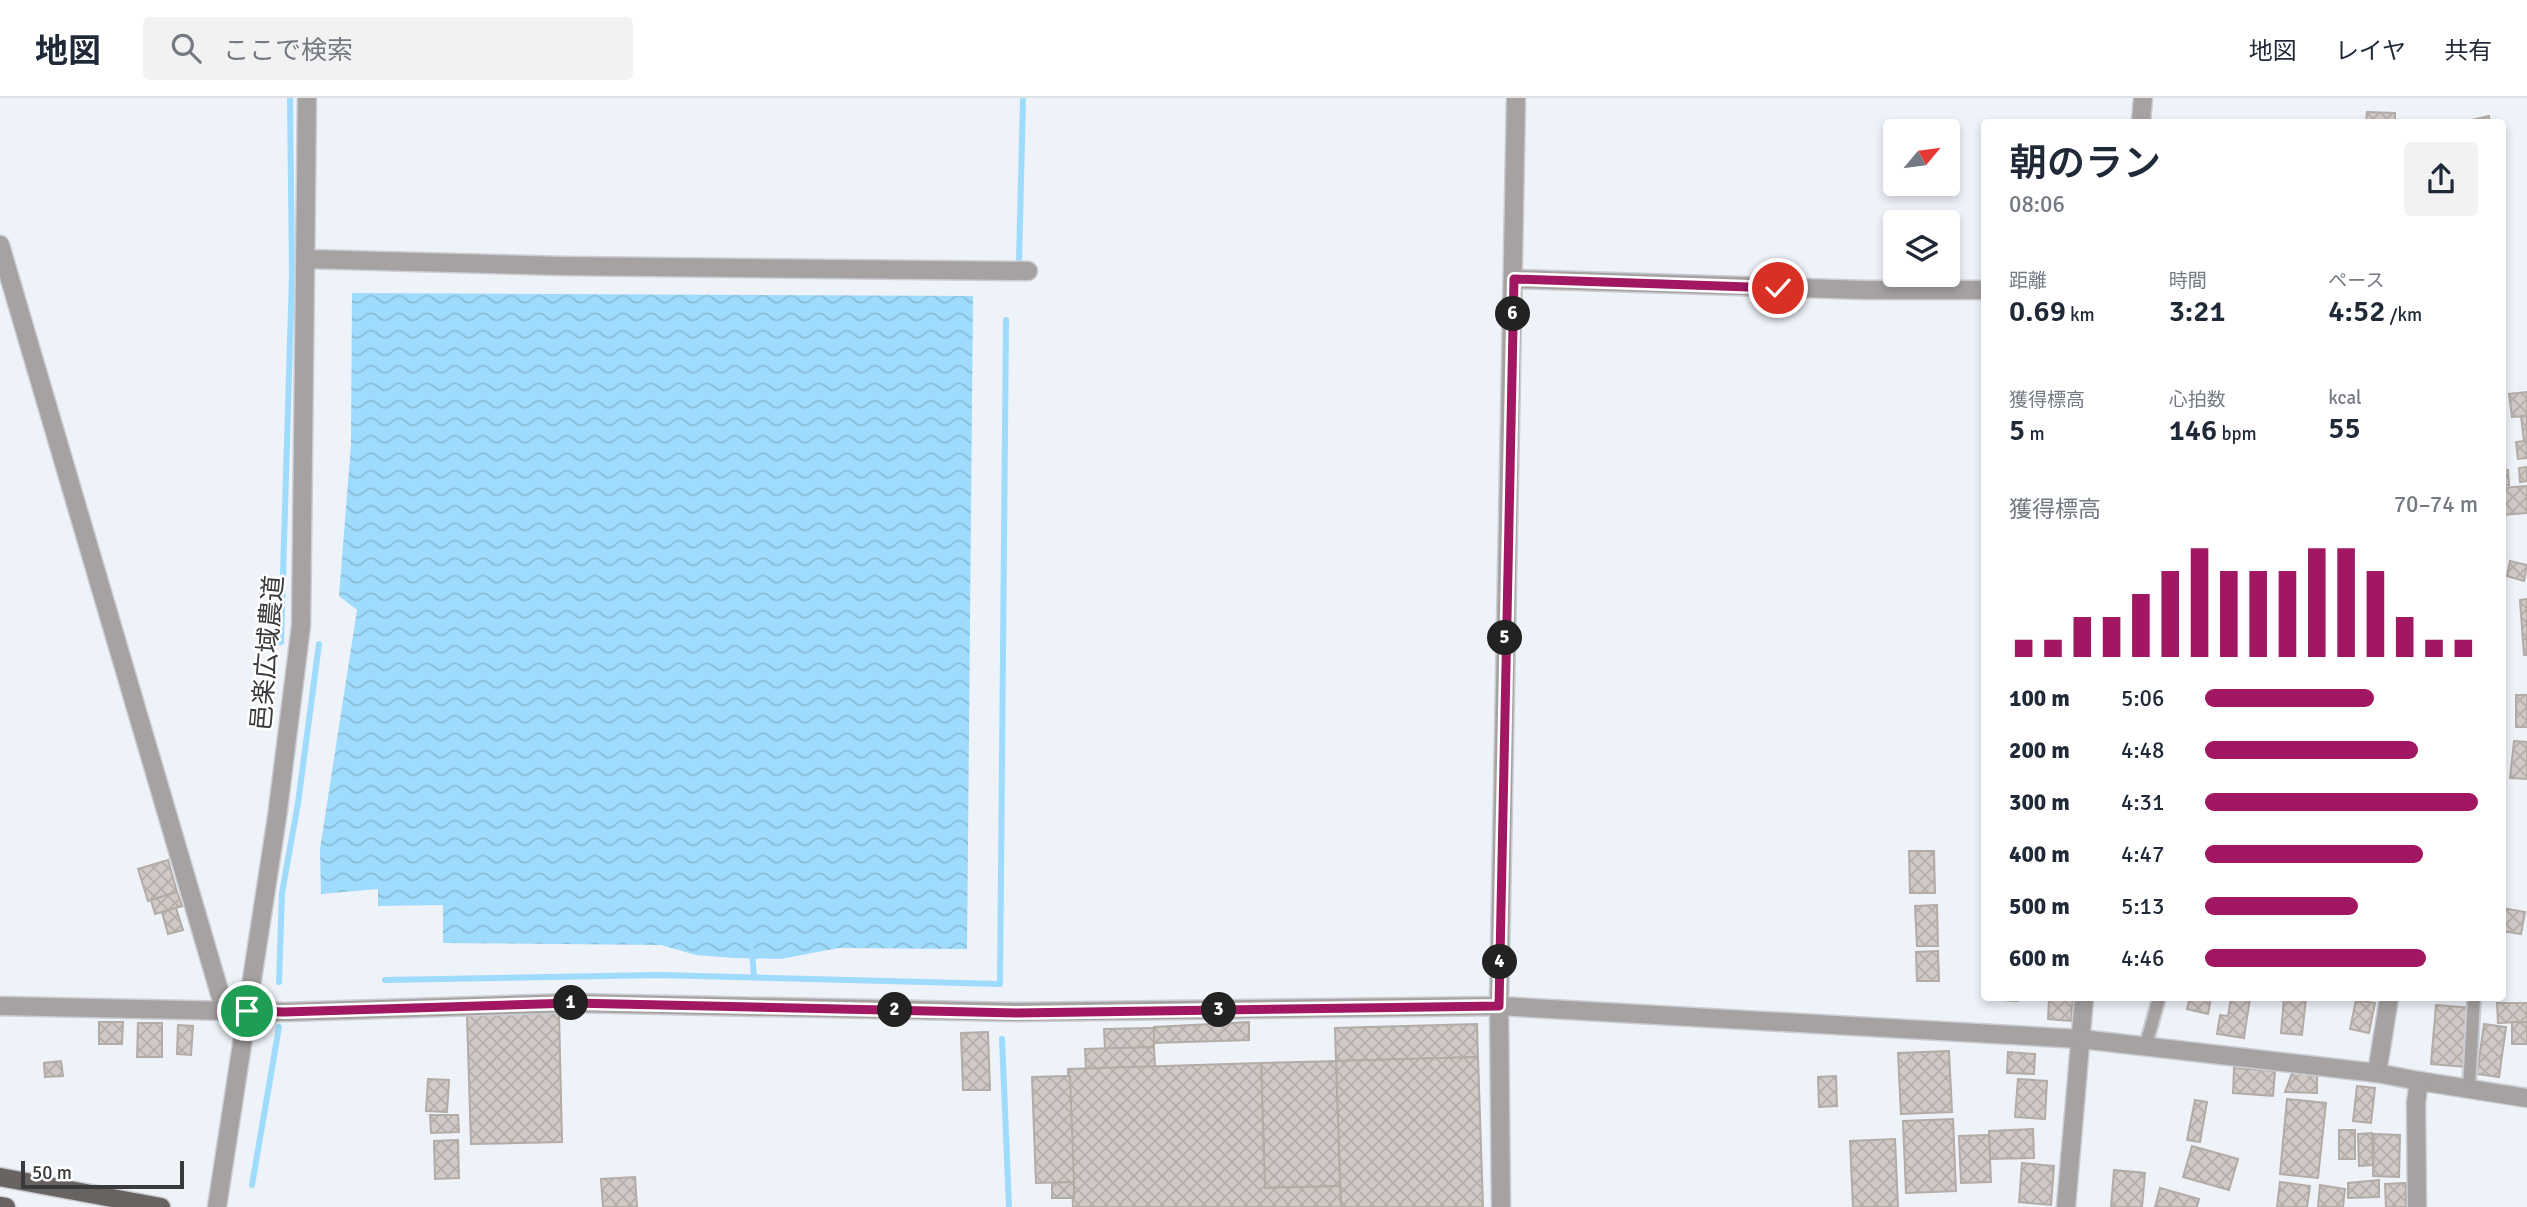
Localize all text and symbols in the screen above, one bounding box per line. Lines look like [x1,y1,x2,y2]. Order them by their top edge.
search box [143,17,633,80]
icon: search [167,29,205,67]
text: 地図 [35,31,101,72]
text: ここで検索 [223,35,353,67]
text: 地図 [2249,36,2297,66]
text: レイヤ [2335,36,2406,66]
text: 共有 [2444,36,2492,66]
north arrow [1883,119,1960,196]
map controls [1883,119,1960,287]
text: 朝のラン [2009,140,2161,187]
button: share [2404,142,2478,216]
text: 08:06 [2009,190,2065,219]
button: layers [1883,210,1960,287]
pin [1748,258,1808,318]
icon: check [1759,269,1797,307]
text: 距離 [2009,269,2047,293]
text: 時間 [2169,269,2207,293]
text: ペース [2328,269,2384,293]
text: 0.69 [2009,293,2066,330]
text: 3:21 [2169,293,2226,330]
text: 4:52 [2328,293,2385,330]
pin: 6 [1496,296,1530,332]
text: 6 [1507,301,1518,325]
text: km [2066,303,2095,327]
text: /km [2385,303,2422,327]
text: kcal [2328,386,2362,410]
text: 獲得標高 [2009,388,2085,412]
text: 心拍数 [2169,388,2226,412]
text: 55 [2328,410,2361,447]
text: 5 [2009,412,2025,449]
text: 146 [2169,412,2217,449]
text: m [2025,422,2045,446]
text: bpm [2217,422,2257,446]
text: 70–74 m [2394,490,2478,519]
text: 獲得標高 [2009,495,2101,524]
street label: 邑楽広域農道 [245,574,291,732]
pin: 5 [1488,620,1522,656]
text: 5 [1499,625,1510,649]
text: 100 m [2009,684,2070,713]
text: 5:06 [2121,684,2164,713]
text: 200 m [2009,736,2070,765]
text: 4:48 [2121,736,2164,765]
text: 300 m [2009,788,2070,817]
text: 4:31 [2121,788,2164,817]
text: 400 m [2009,840,2070,869]
text: 4:47 [2121,840,2164,869]
text: 500 m [2009,892,2070,921]
text: 5:13 [2121,892,2164,921]
pin: 4 [1482,944,1518,980]
text: 600 m [2009,944,2070,973]
text: 4:46 [2121,944,2164,973]
text: 4 [1494,949,1505,973]
pin [217,981,277,1041]
pin: 1 [554,986,588,1020]
text: 1 [565,990,576,1014]
icon: arrive [228,992,266,1030]
pin: 2 [878,992,912,1028]
pin: 3 [1202,992,1236,1028]
text: 2 [889,997,900,1021]
text: 3 [1213,997,1224,1021]
scale bar [21,1158,184,1190]
text: 50 m [32,1161,72,1185]

